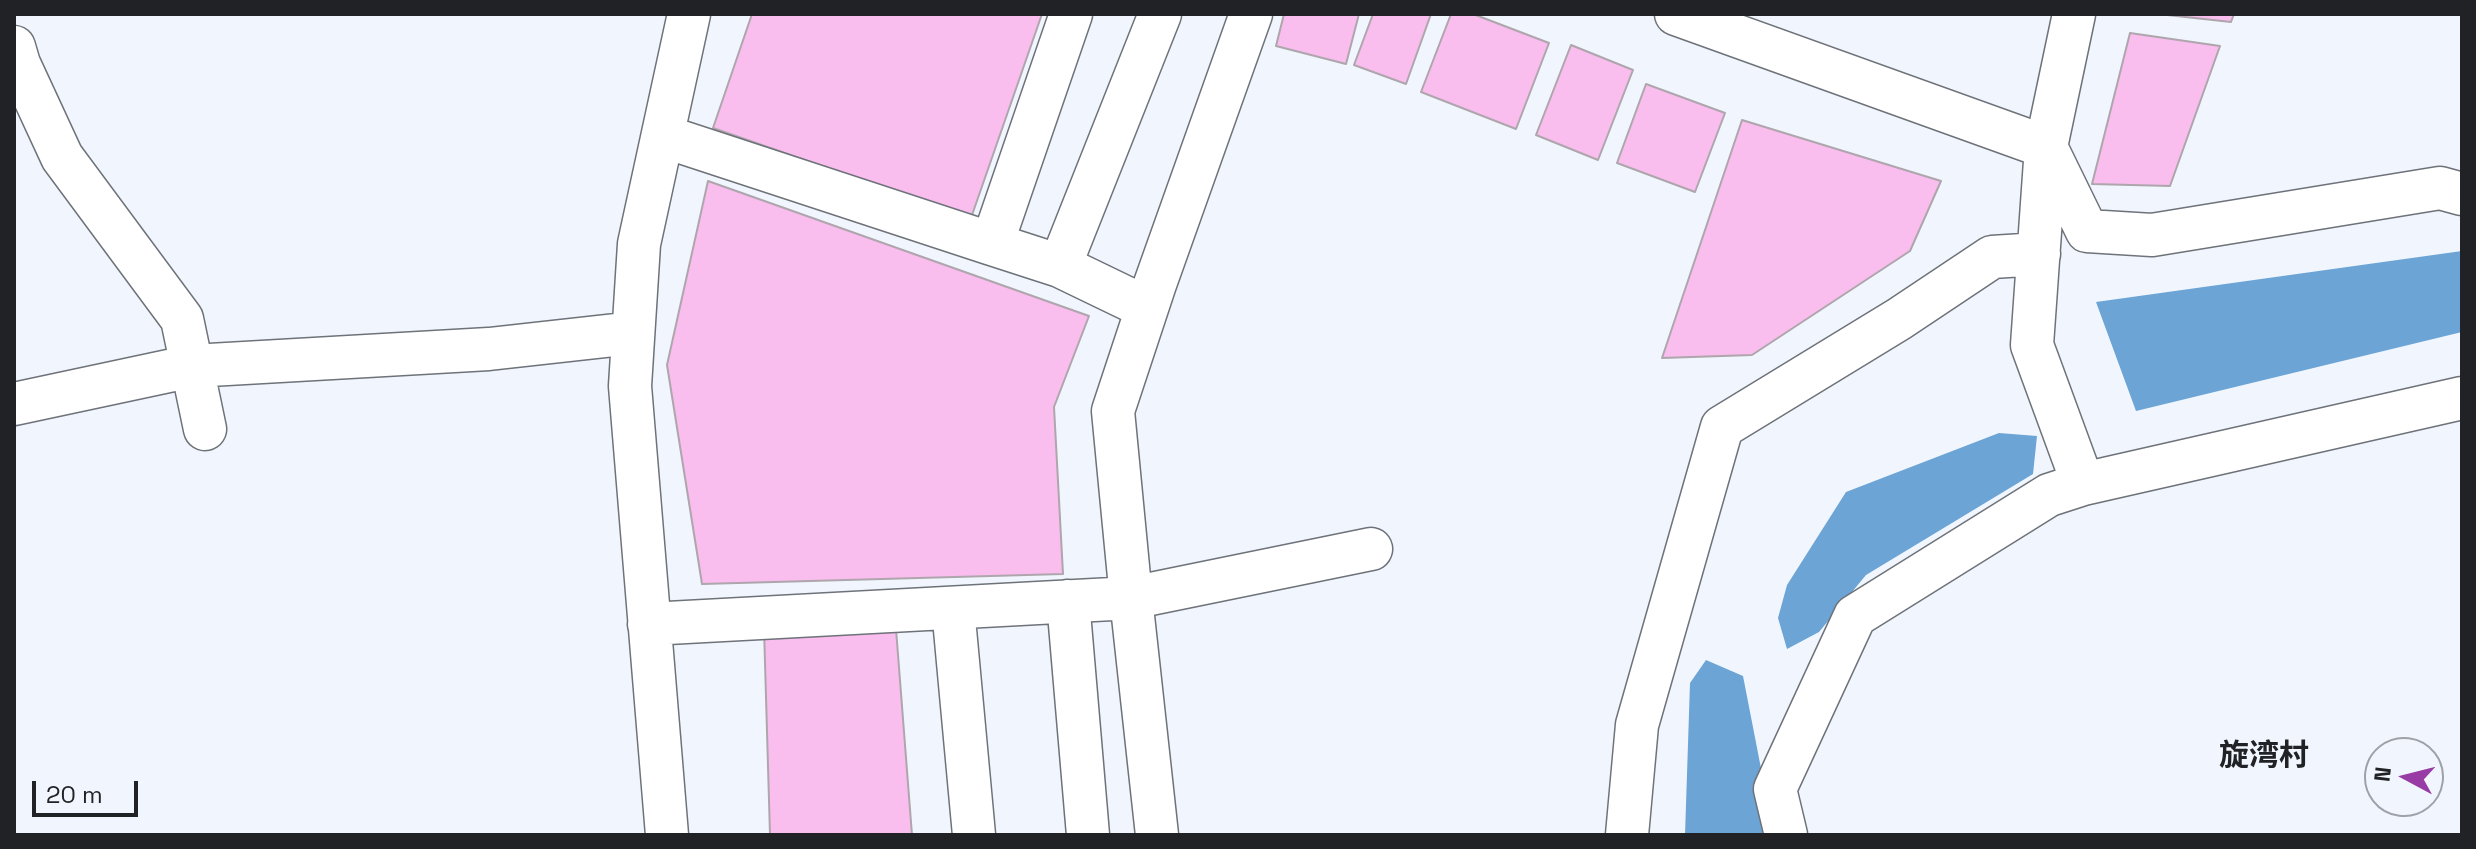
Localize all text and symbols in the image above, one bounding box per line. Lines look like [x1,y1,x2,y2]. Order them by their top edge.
north arrow [2364,737,2444,817]
district label: 旋湾村 [2219,739,2309,775]
scale bar [36,765,142,815]
text: N [2367,765,2397,783]
text: 20 m [46,779,103,810]

